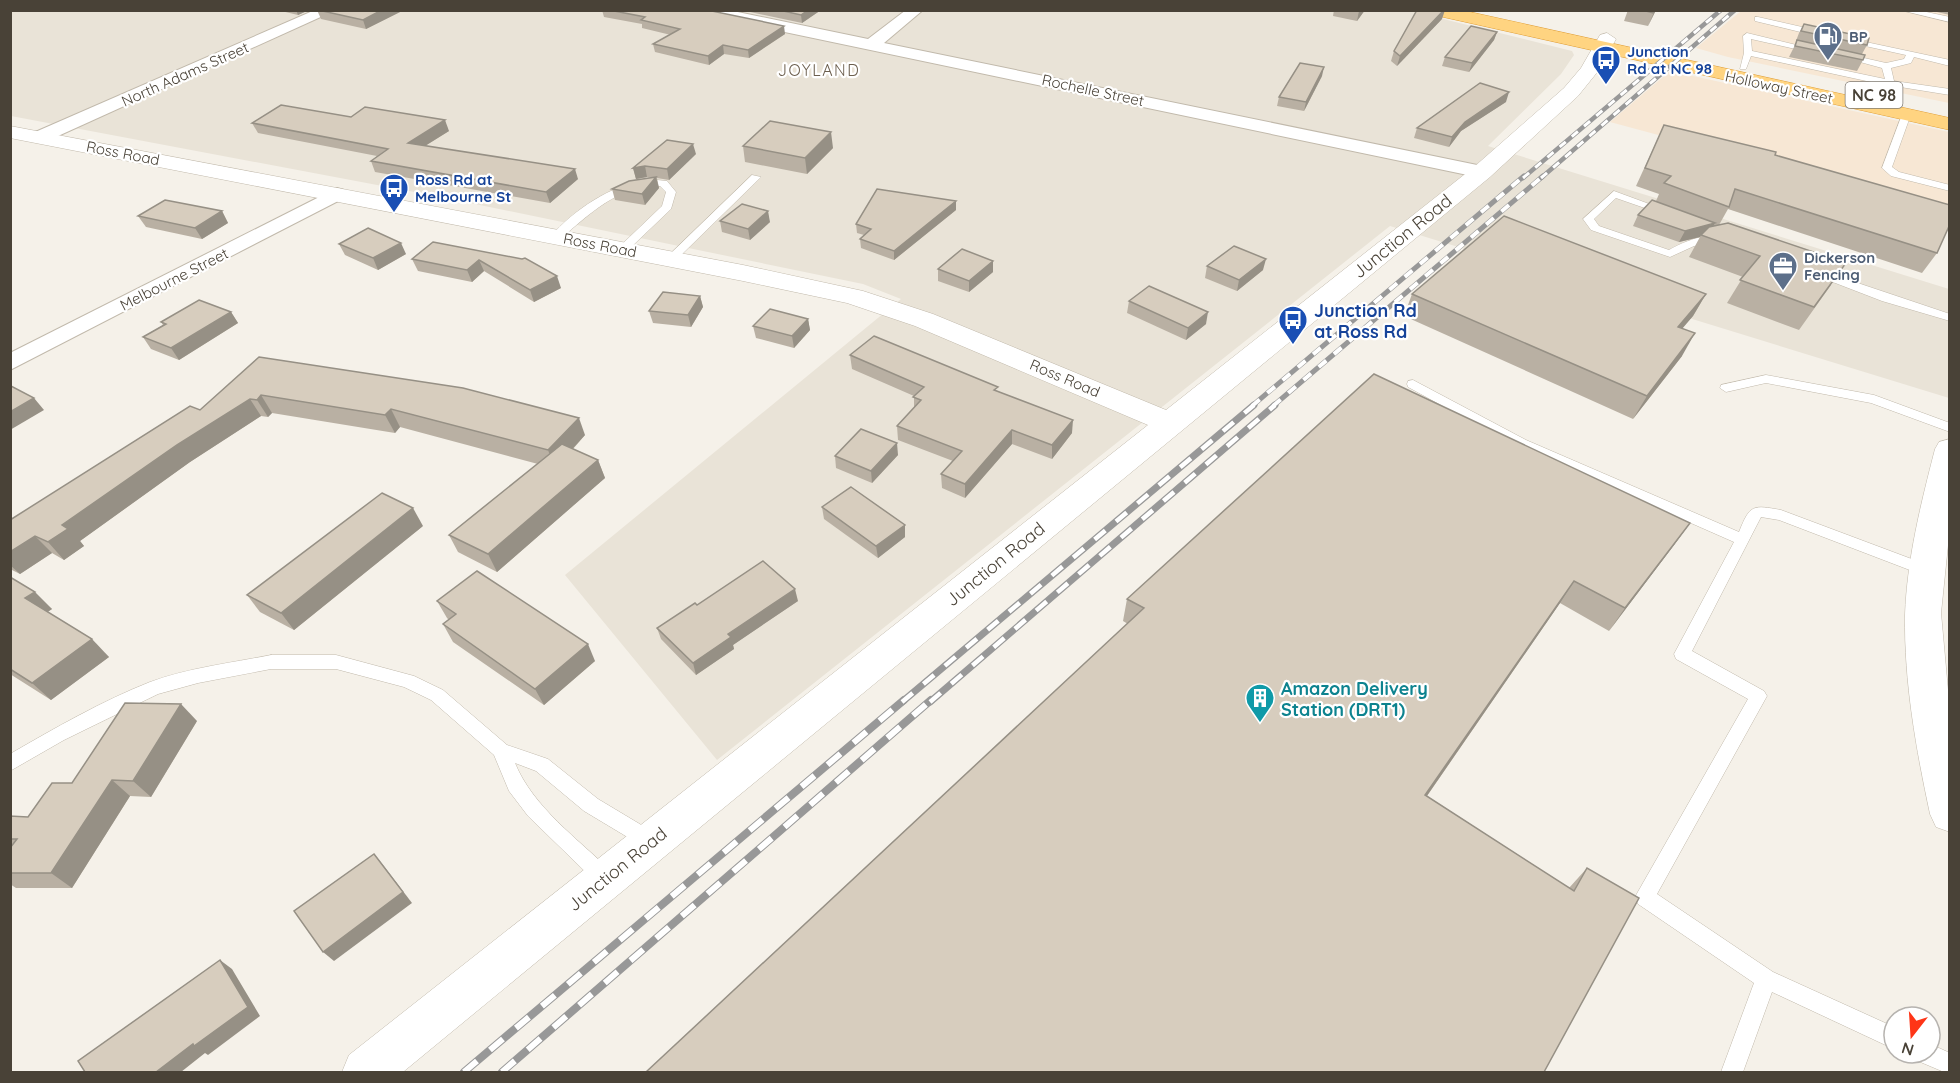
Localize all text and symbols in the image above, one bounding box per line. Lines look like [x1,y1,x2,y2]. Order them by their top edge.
fuel station icon: BP [1812,20,1844,62]
place label: BP [1849,27,1868,46]
street label: North Adams Street [118,37,252,111]
place label: Junction Rd at NC 98 [1627,42,1712,78]
bus stop icon: Junction Rd at NC 98 [1590,44,1622,86]
district label: JOYLAND [778,60,860,80]
street label: Holloway Street [1723,66,1835,108]
street label: Rochelle Street [1040,70,1146,110]
road number: NC 98 [1846,82,1902,108]
street label: Ross Road [85,137,161,169]
place label: Ross Rd at Melbourne St [415,170,511,206]
bus stop icon: Ross Rd at Melbourne St [378,172,410,214]
street label: Junction Road [1348,189,1456,283]
street label: Ross Road [562,229,638,261]
street label: Melbourne Street [117,244,231,314]
place label: Dickerson Fencing [1804,248,1875,284]
office icon: Dickerson Fencing [1767,250,1799,292]
place label: Junction Rd at Ross Rd [1314,299,1417,343]
bus stop icon: Junction Rd at Ross Rd [1277,304,1309,346]
street label: Ross Road [1027,355,1103,401]
street label: Junction Road [941,517,1049,611]
place label: Amazon Delivery Station (DRT1) [1281,677,1428,721]
building icon: Amazon Delivery Station (DRT1) [1244,682,1276,724]
street label: Junction Road [563,822,671,916]
north arrow [1882,1005,1942,1065]
text: N [1899,1038,1916,1061]

